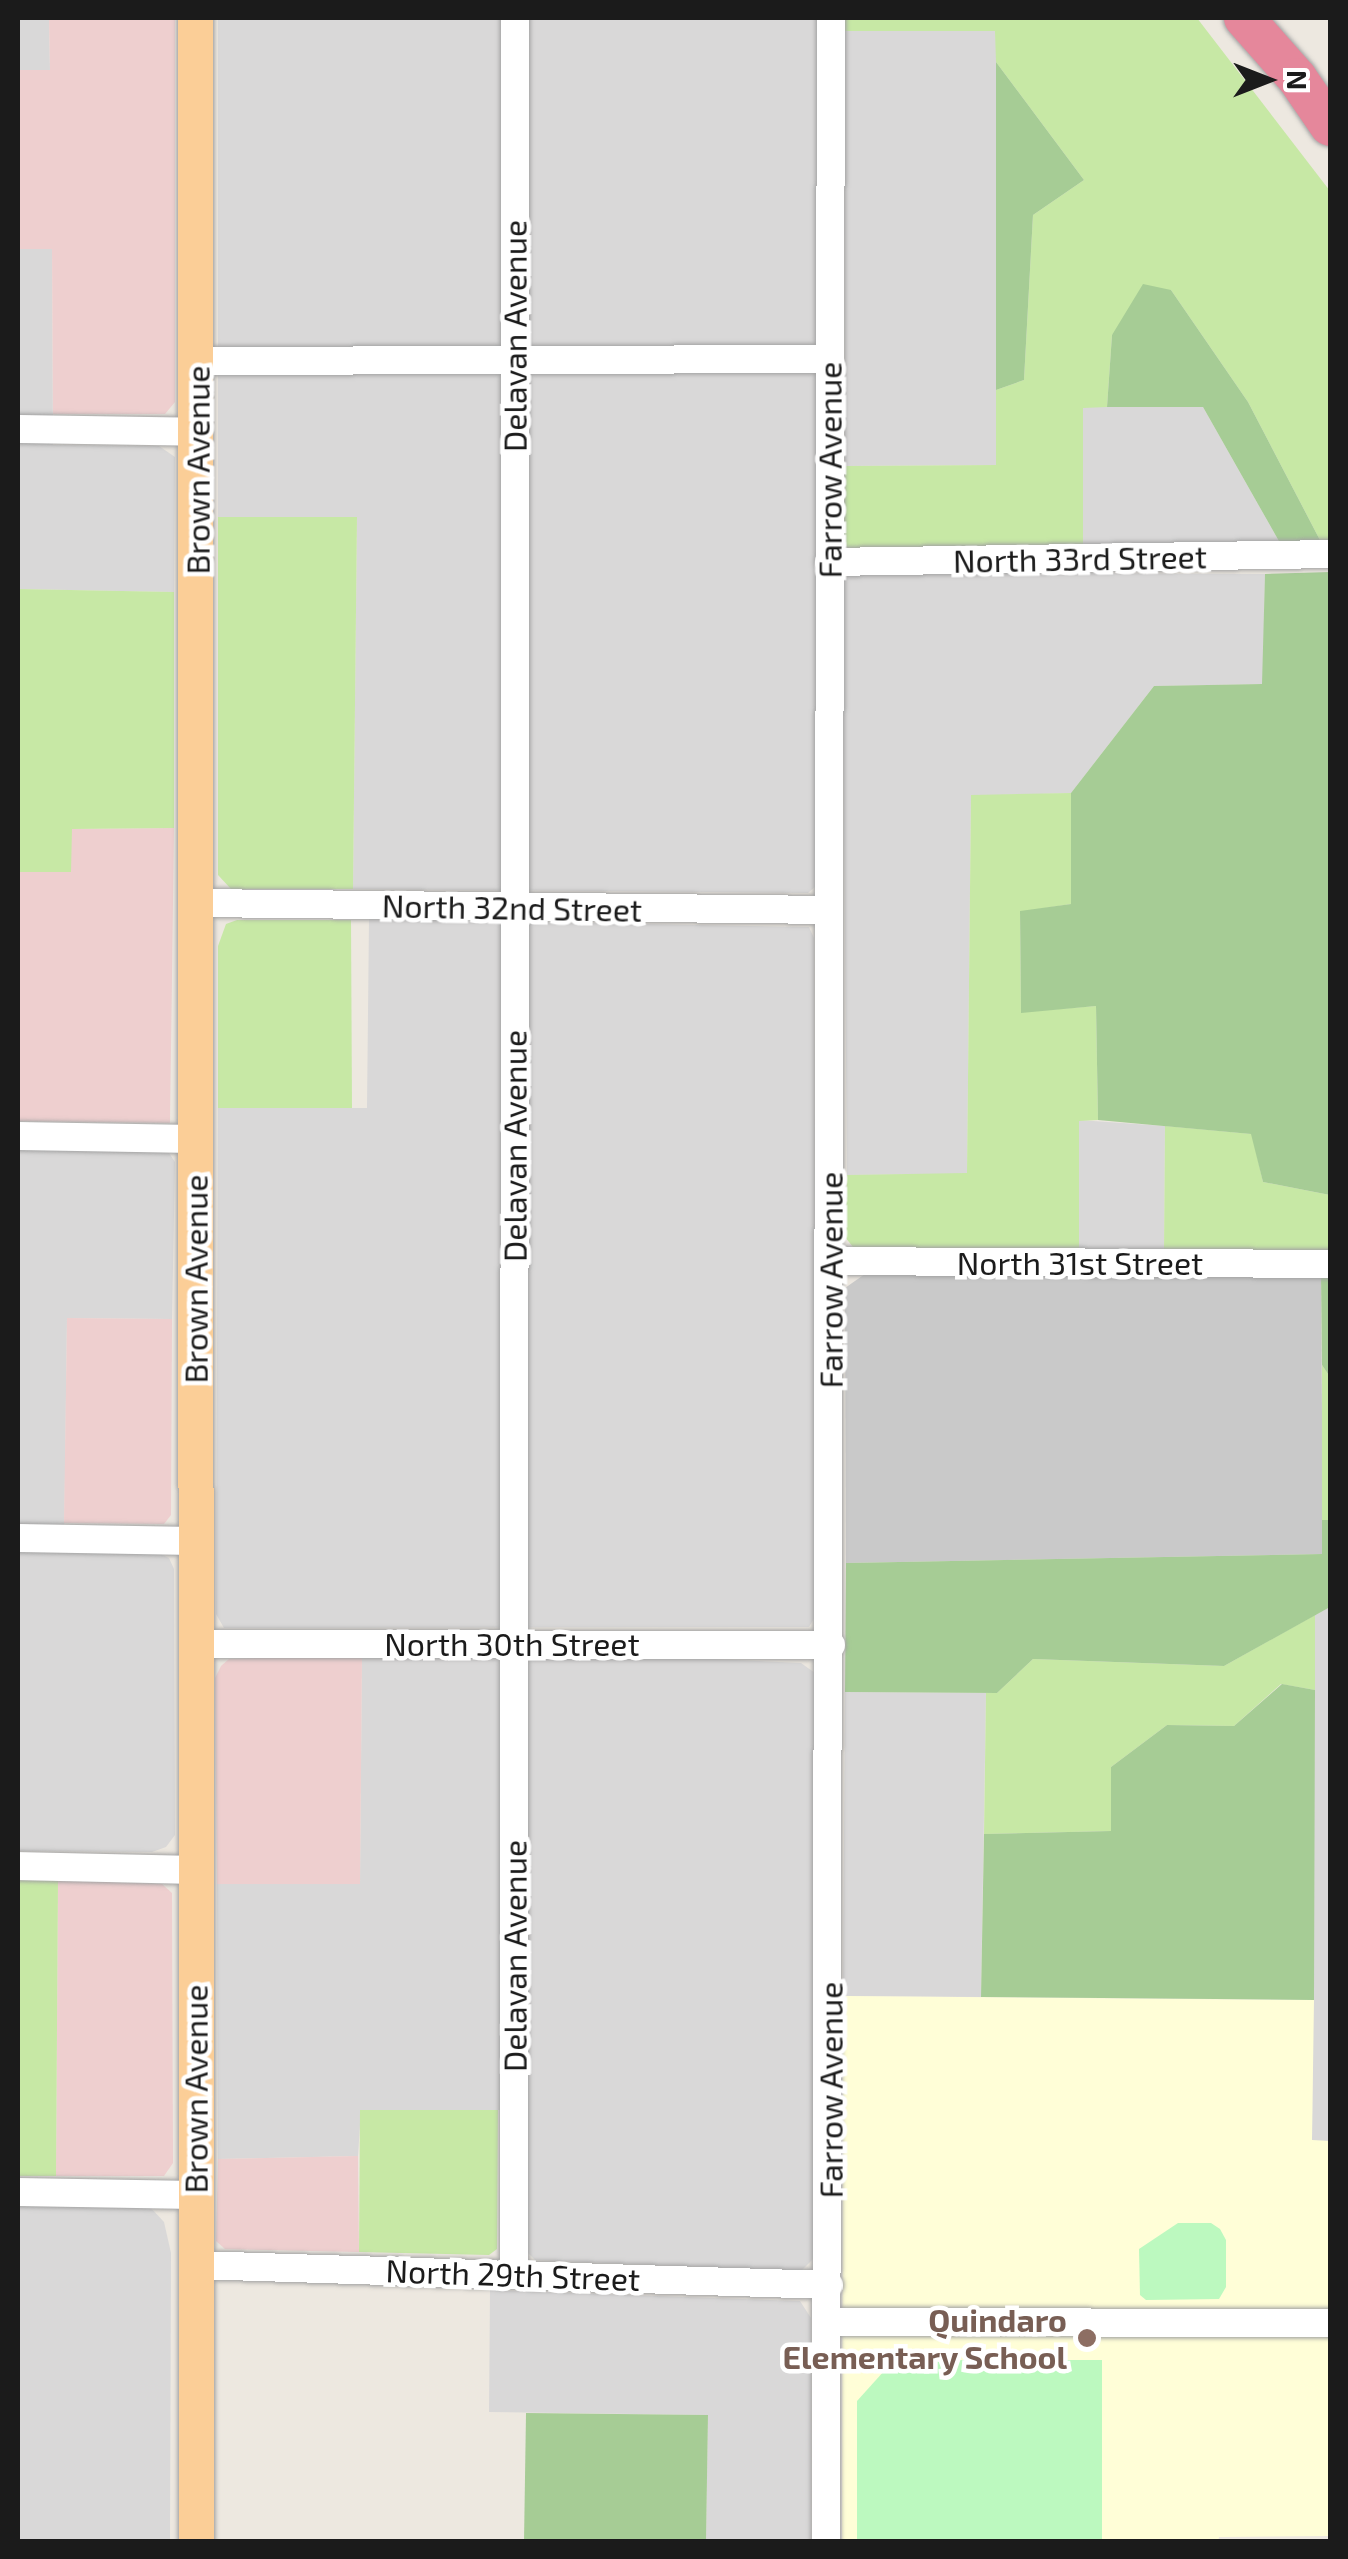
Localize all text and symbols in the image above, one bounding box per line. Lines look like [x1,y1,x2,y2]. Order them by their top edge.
north arrow [1218,30,1318,130]
text: N [1281,70,1315,90]
street label: Delavan Avenue [495,220,533,452]
street label: Farrow Avenue [810,361,848,579]
street label: Brown Avenue [178,365,216,575]
street label: North 33rd Street [953,537,1207,579]
street label: North 32nd Street [382,886,642,928]
street label: Delavan Avenue [495,1030,533,1262]
street label: Farrow Avenue [811,1171,849,1389]
street label: Brown Avenue [176,1174,214,1384]
street label: North 31st Street [957,1243,1203,1281]
street label: North 30th Street [384,1624,640,1662]
street label: Delavan Avenue [495,1840,533,2072]
street label: Farrow Avenue [811,1981,849,2199]
street label: Brown Avenue [176,1984,214,2194]
street label: North 29th Street [385,2250,641,2298]
place label: Quindaro Elementary School [782,2301,1067,2376]
marker: Quindaro Elementary School [1076,2327,1098,2349]

